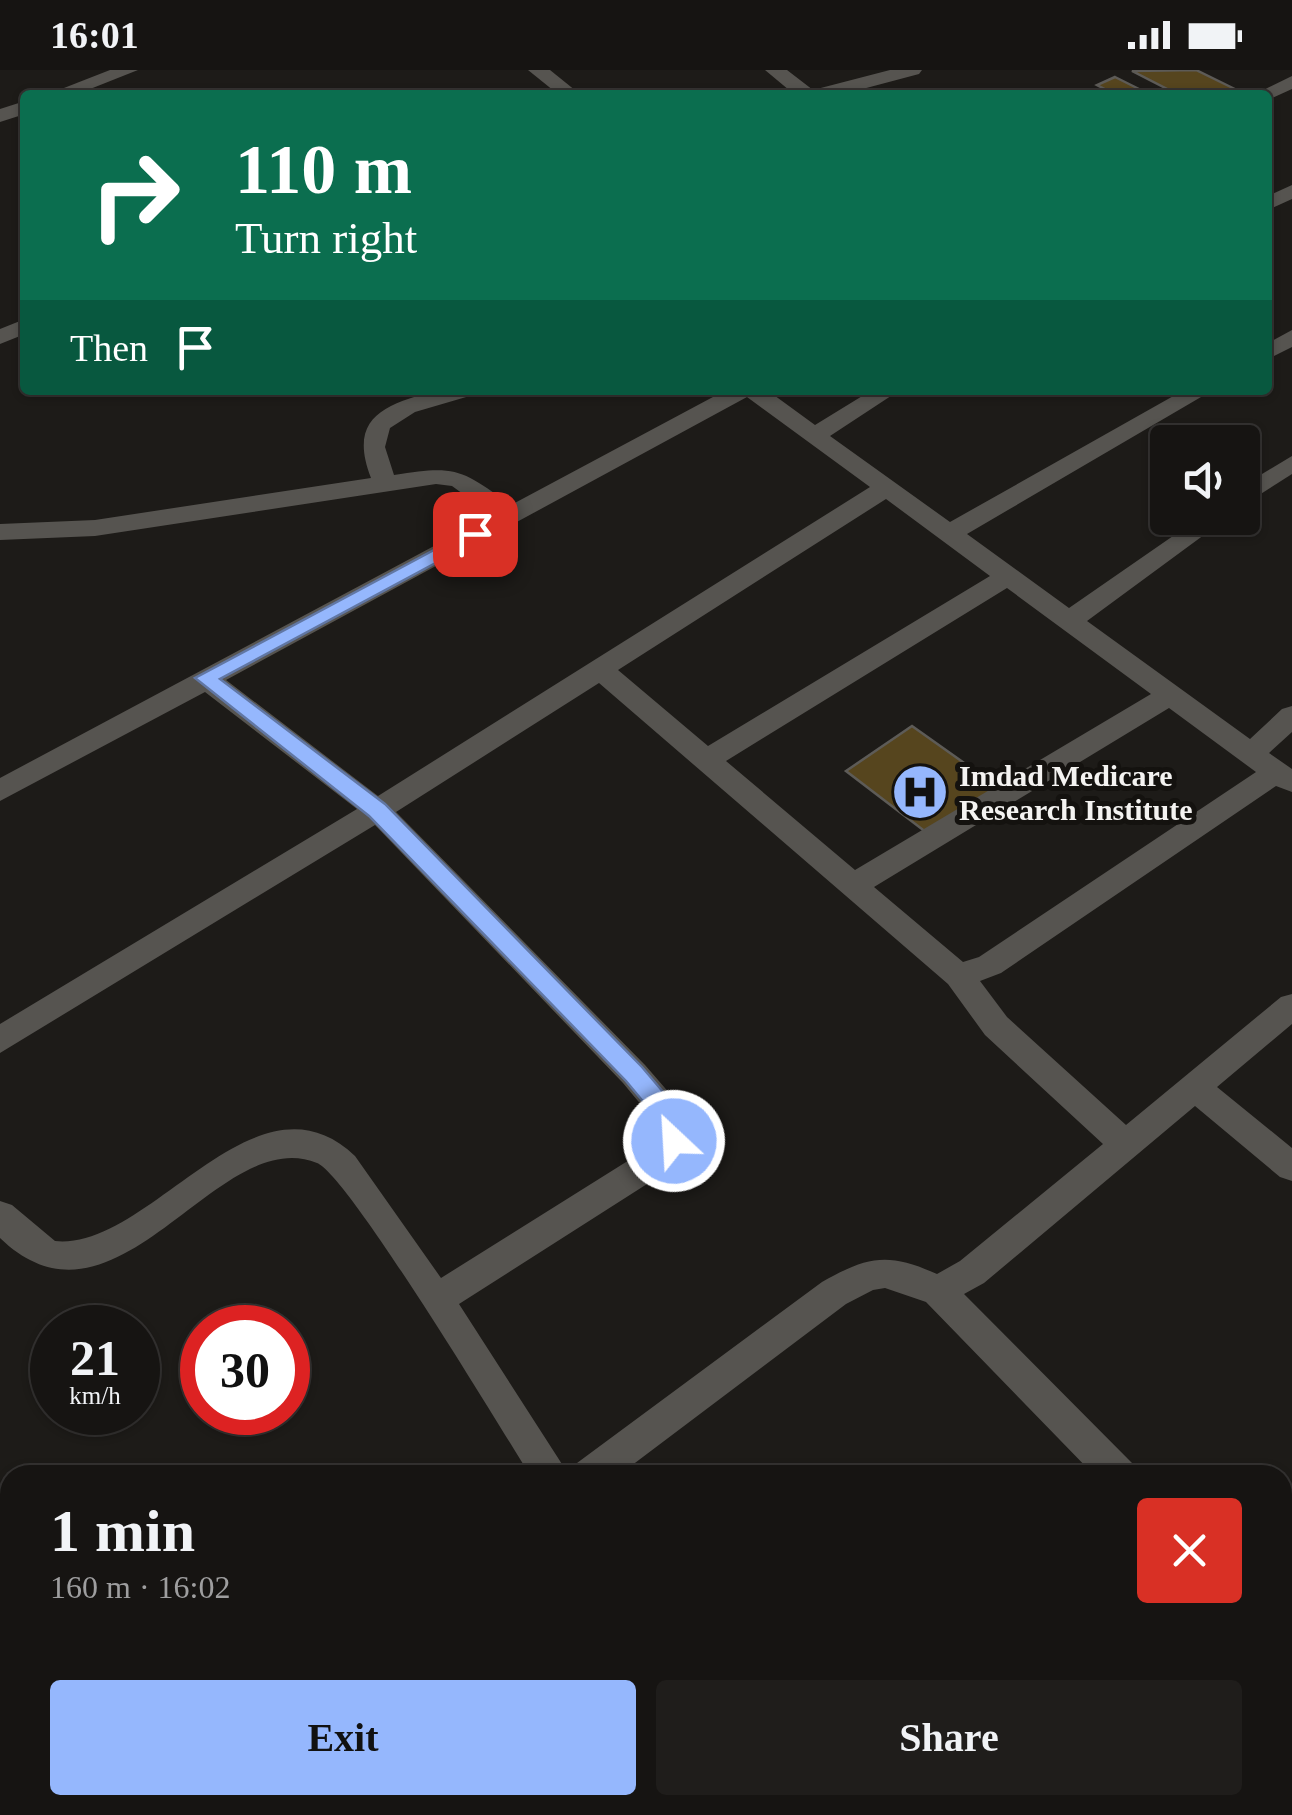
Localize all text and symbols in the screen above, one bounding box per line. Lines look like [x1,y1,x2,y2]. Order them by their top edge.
text: 16:01 [50,14,139,56]
icon: right [70,130,200,260]
text: 110 m [235,131,412,208]
text: Turn right [235,213,417,263]
icon: arrive [168,320,223,375]
text: Then [70,327,148,369]
map controls [1150,425,1260,535]
button: sound [1150,425,1260,535]
pin [433,492,518,577]
icon: arrive [448,507,503,562]
place label: Imdad Medicare Research Institute [959,759,1193,826]
hospital icon: Imdad Medicare Research Institute [890,762,950,822]
position arrow [622,1089,726,1193]
speed limit sign: 30 [180,1305,310,1435]
text: 21 [70,1330,120,1386]
text: km/h [69,1382,121,1409]
text: 1 min [50,1498,195,1564]
button: close [1137,1498,1242,1603]
text: 160 m · 16:02 [50,1569,230,1605]
button: Exit [50,1680,636,1795]
button: Share [656,1680,1242,1795]

